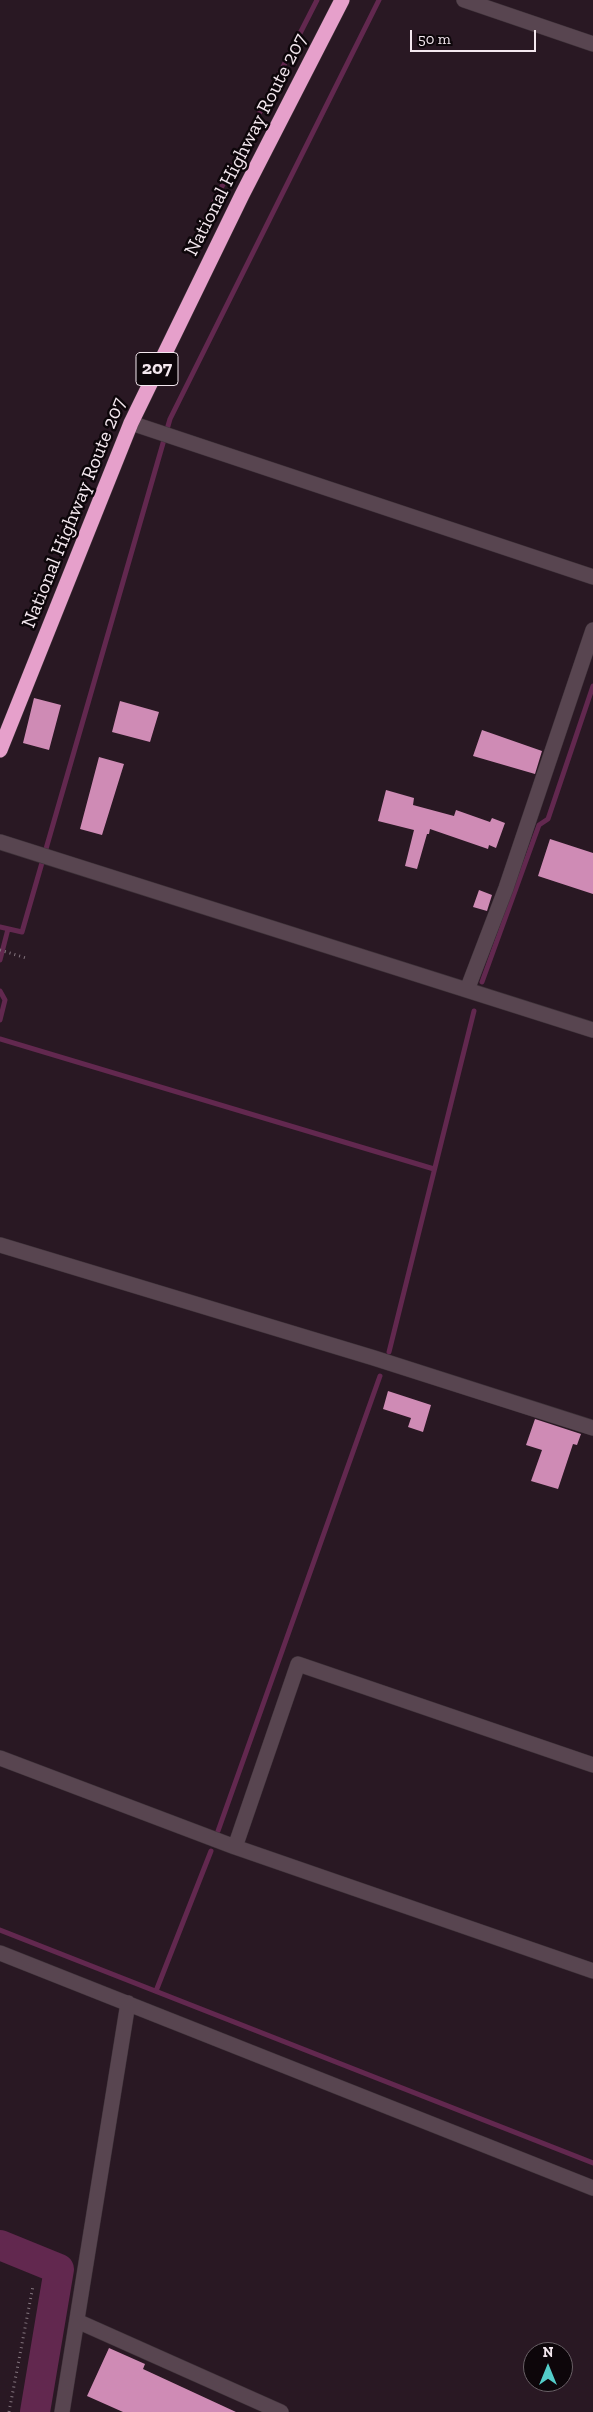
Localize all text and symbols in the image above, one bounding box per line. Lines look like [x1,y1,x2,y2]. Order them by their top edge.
scale bar [413,20,539,52]
street label: National Highway Route 207 [179,30,313,260]
text: 50 m [418,30,451,48]
road number: 207 [136,352,178,386]
street label: National Highway Route 207 [17,394,131,632]
north arrow [523,2342,573,2392]
text: N [543,2344,553,2361]

